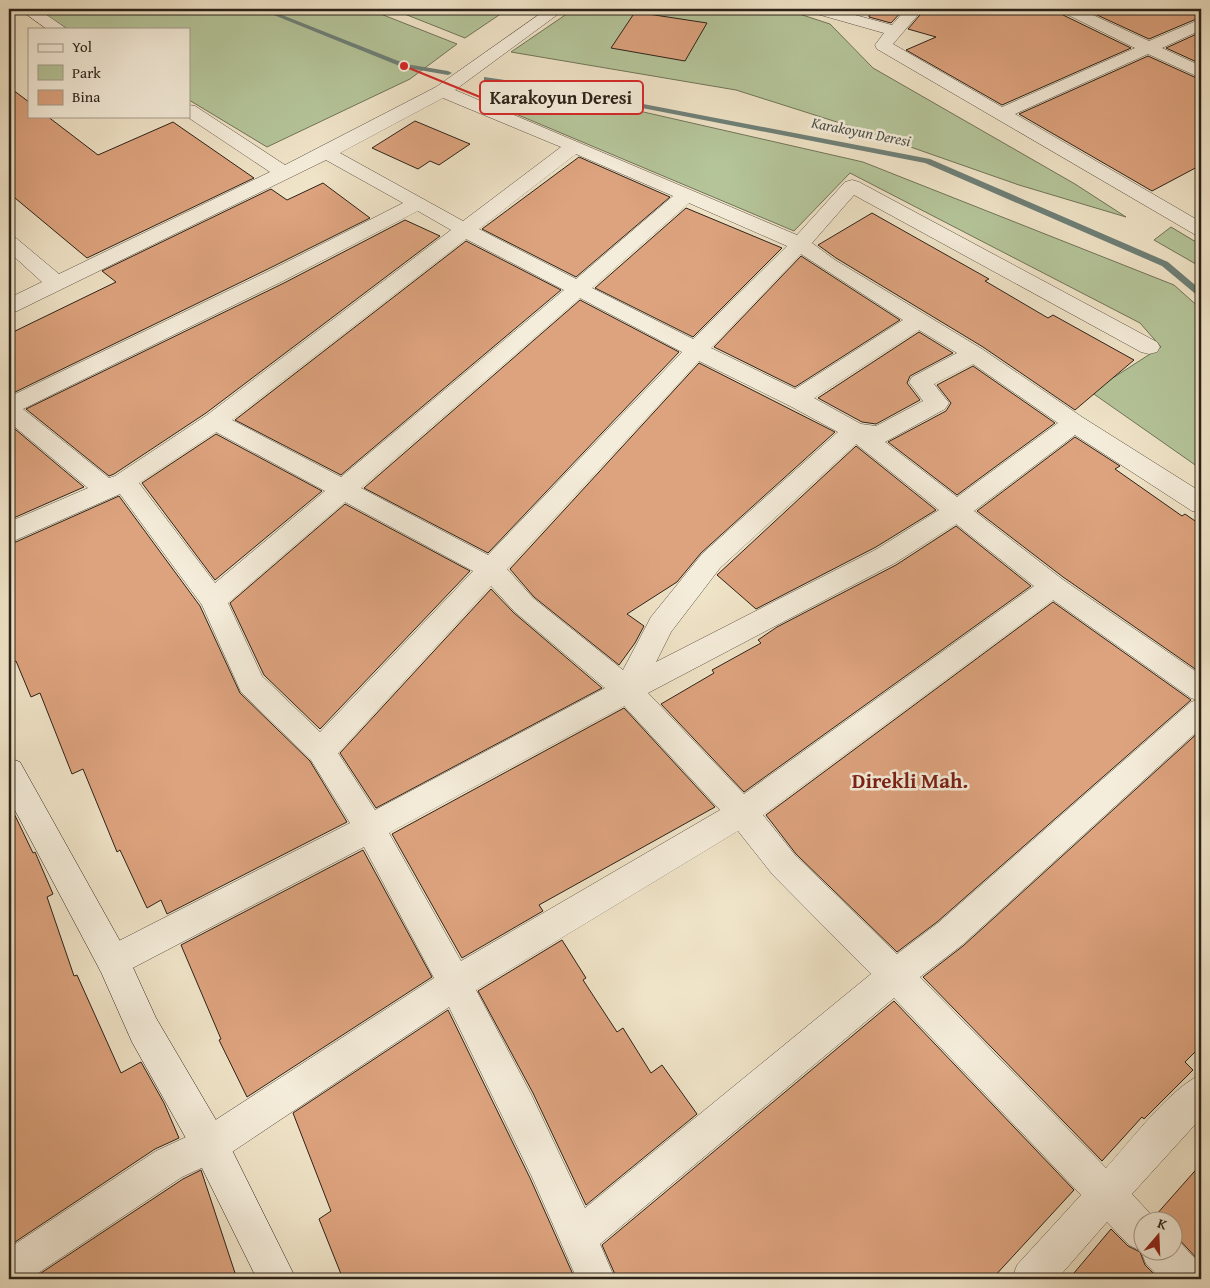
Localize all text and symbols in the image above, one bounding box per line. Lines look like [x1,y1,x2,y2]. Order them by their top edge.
legend [28,28,190,118]
text: Yol [72,36,92,57]
text: Park [72,62,101,83]
callout: Karakoyun Deresi [480,81,643,114]
text: Karakoyun Deresi [490,84,633,111]
text: Bina [72,86,100,107]
water label: Karakoyun Deresi [809,111,913,151]
district label: Direkli Mah. [852,765,968,796]
north arrow [1132,1210,1182,1260]
text: K [1155,1213,1170,1235]

